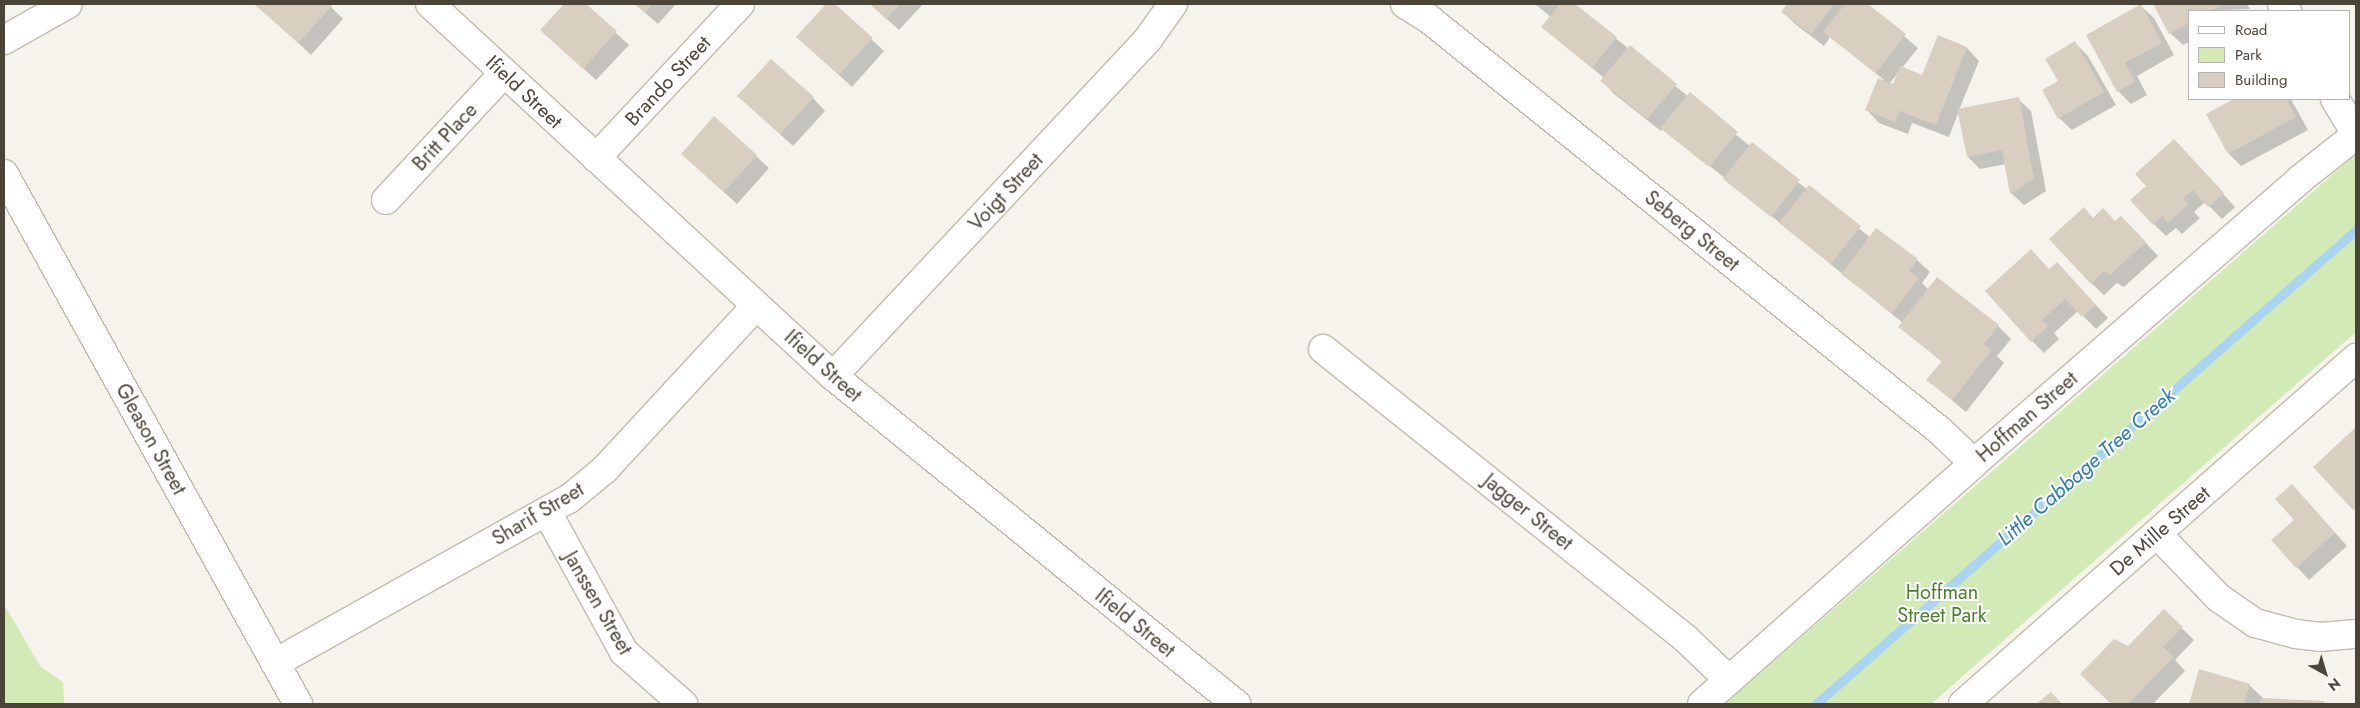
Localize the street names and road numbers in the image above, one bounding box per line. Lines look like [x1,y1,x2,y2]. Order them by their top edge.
street label: Brando Street [620,31,716,131]
street label: Ifield Street [481,51,567,133]
street label: Britt Place [408,98,482,176]
street label: Voigt Street [964,148,1048,236]
street label: Seberg Street [1640,186,1744,276]
street label: Ifield Street [779,325,867,407]
street label: Hoffman Street [1972,367,2082,467]
street label: Gleason Street [111,379,191,499]
street label: Jagger Street [1478,469,1578,555]
street label: Sharif Street [488,477,588,551]
street label: De Mille Street [2105,481,2215,581]
street label: Janssen Street [559,547,637,659]
street label: Ifield Street [1090,584,1180,662]

